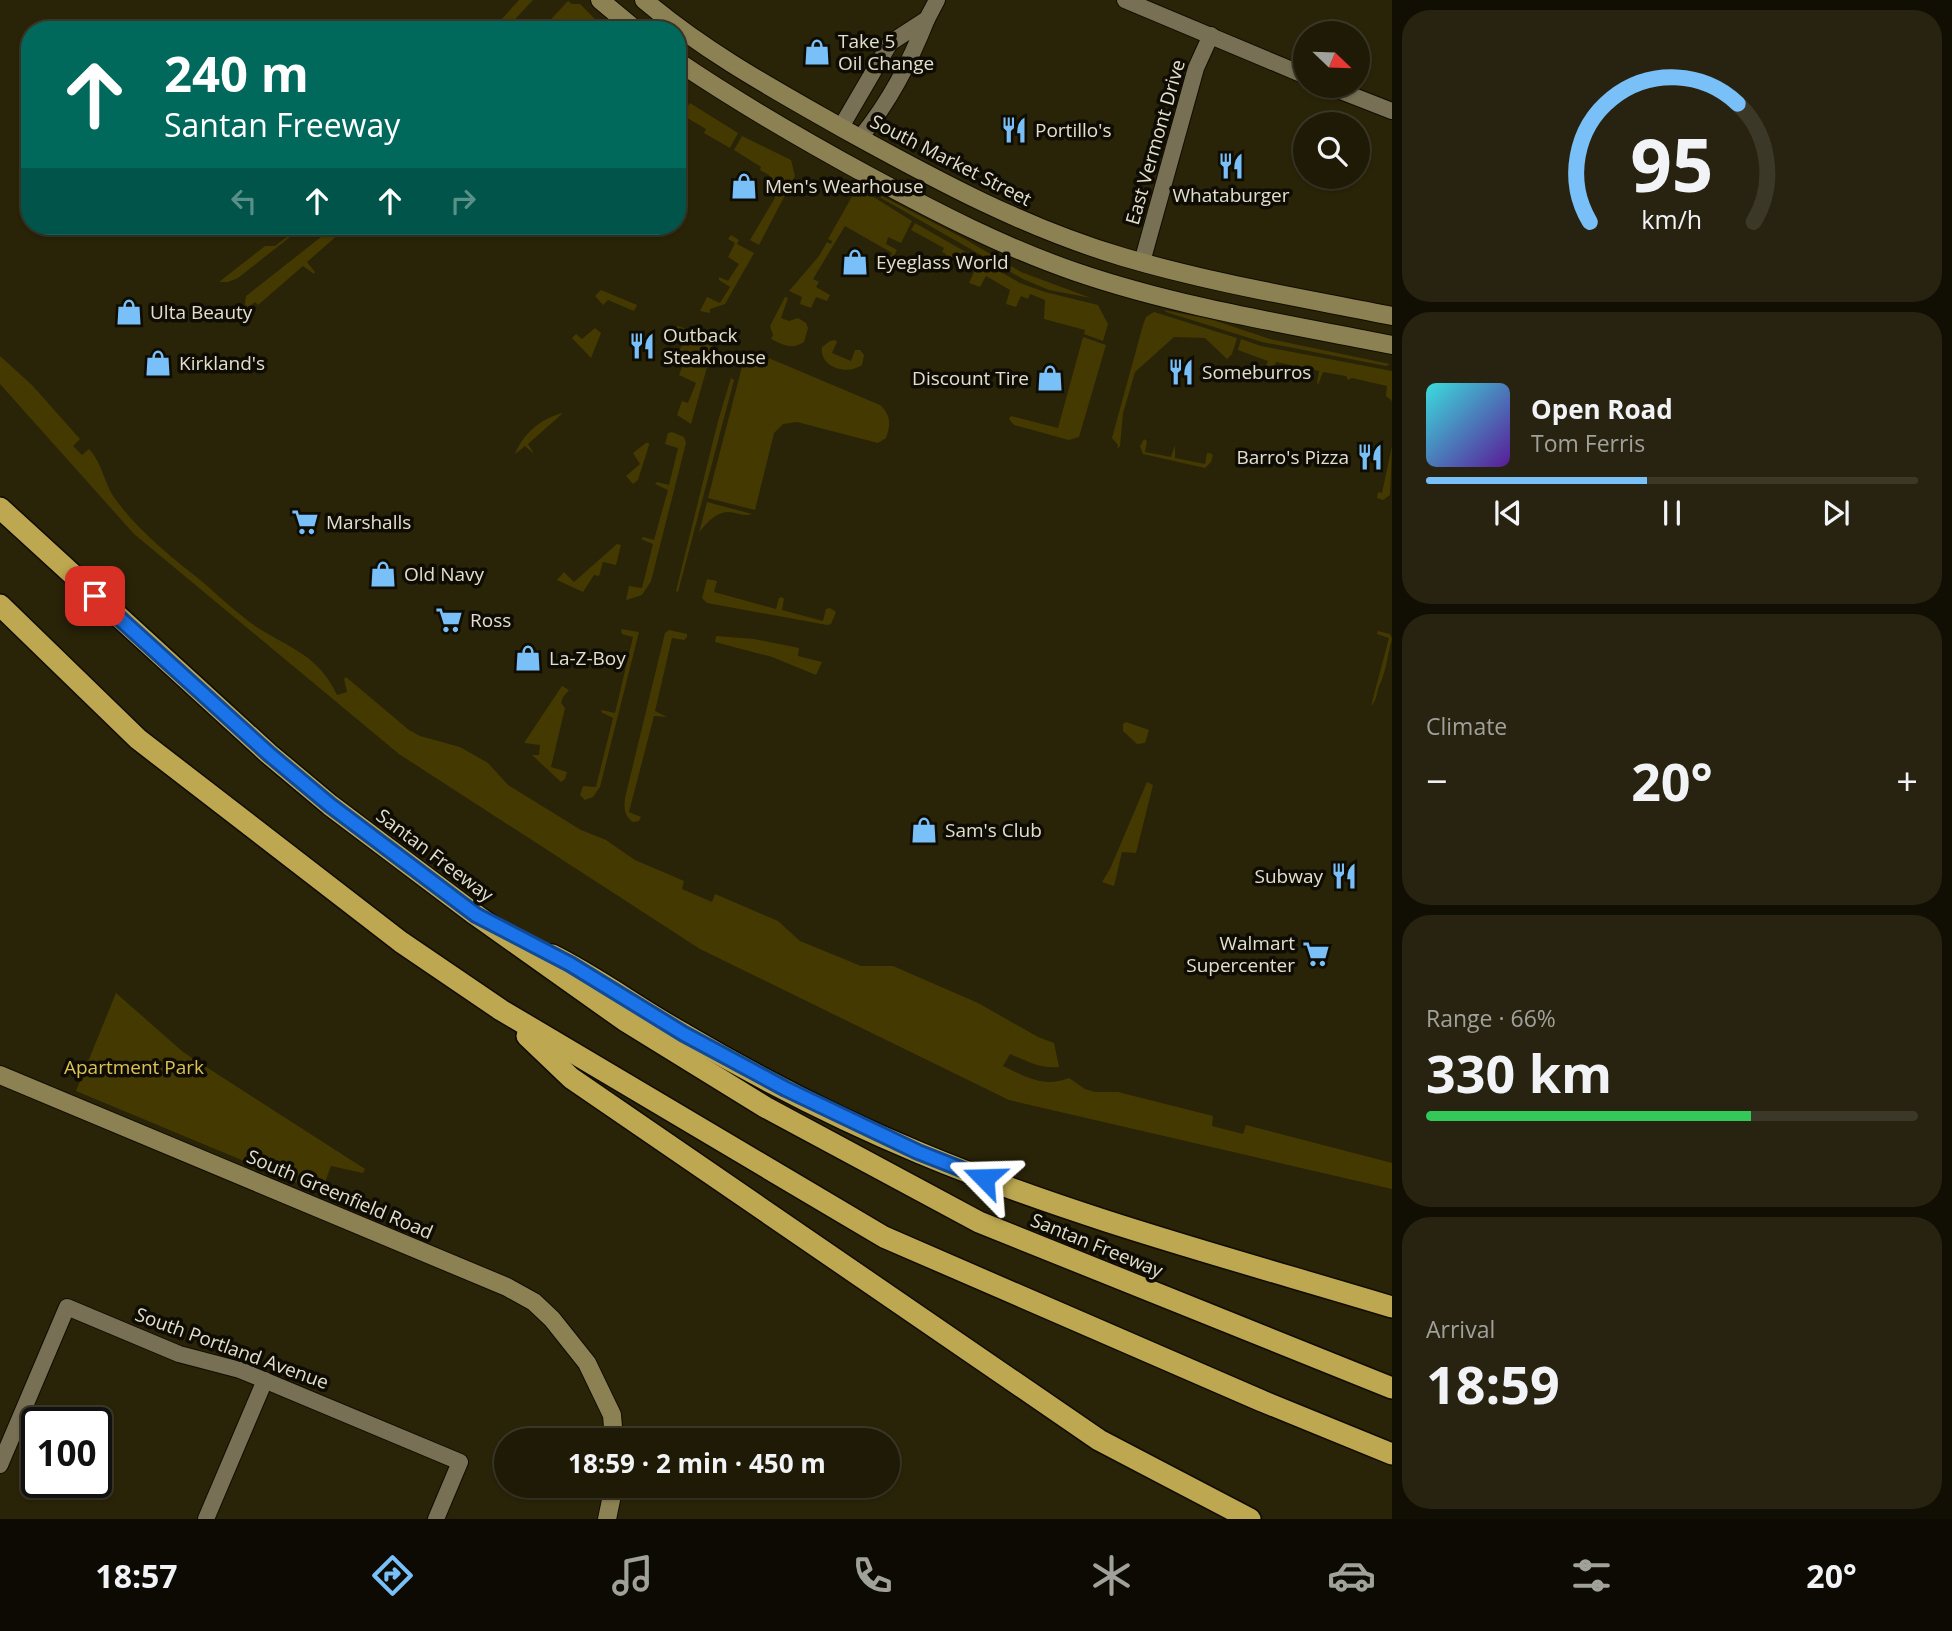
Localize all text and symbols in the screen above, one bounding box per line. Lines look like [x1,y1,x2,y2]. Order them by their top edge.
north arrow [1293,21,1370,98]
map controls [1293,21,1370,189]
place label: Take 5 Oil Change [838,28,934,76]
shop icon: Take 5 Oil Change [802,37,832,67]
text: 240 m [164,40,309,106]
icon: ahead [49,49,140,140]
street label: East Vermont Drive [1119,56,1191,228]
text: Santan Freeway [164,103,400,146]
street label: South Market Street [866,108,1036,212]
button: search [1293,112,1370,189]
text: 95 [1630,114,1714,213]
restaurant icon: Portillo's [999,115,1029,145]
place label: Portillo's [1035,117,1111,143]
restaurant icon: Whataburger [1216,151,1246,181]
shop icon: Men's Wearhouse [729,171,759,201]
place label: Men's Wearhouse [765,173,924,199]
icon: left [225,182,263,220]
icon: ahead [298,182,336,220]
icon: ahead [371,182,409,220]
icon: right [444,182,482,220]
place label: Whataburger [1173,182,1290,208]
text: km/h [1642,202,1702,236]
shop icon: Eyeglass World [840,247,870,277]
place label: Eyeglass World [876,249,1009,275]
shop icon: Ulta Beauty [114,297,144,327]
place label: Ulta Beauty [150,299,253,325]
place label: Outback Steakhouse [663,322,766,370]
restaurant icon: Outback Steakhouse [627,331,657,361]
shop icon: Kirkland's [143,348,173,378]
place label: Kirkland's [179,350,265,376]
restaurant icon: Someburros [1166,357,1196,387]
place label: Someburros [1202,359,1311,385]
shop icon: Discount Tire [1035,363,1065,393]
place label: Discount Tire [912,365,1029,391]
text: Open Road [1531,391,1673,427]
text: Tom Ferris [1531,427,1645,459]
restaurant icon: Barro's Pizza [1355,442,1385,472]
place label: Barro's Pizza [1236,444,1349,470]
icon: previous [1489,494,1527,532]
icon: pause [1653,494,1691,532]
icon: next [1817,494,1855,532]
supermarket icon: Marshalls [290,507,320,537]
place label: Marshalls [326,509,411,535]
shop icon: Old Navy [368,559,398,589]
place label: Old Navy [404,561,484,587]
pin [65,566,125,626]
icon: arrive [76,577,114,615]
supermarket icon: Ross [434,605,464,635]
place label: Ross [470,607,511,633]
shop icon: La-Z-Boy [513,643,543,673]
place label: La-Z-Boy [549,645,626,671]
text: Climate [1426,710,1507,742]
text: 20° [1631,745,1713,816]
text: − [1426,754,1448,806]
text: + [1896,754,1918,806]
street label: Santan Freeway [371,802,499,908]
shop icon: Sam's Club [909,815,939,845]
place label: Sam's Club [945,817,1042,843]
restaurant icon: Subway [1329,861,1359,891]
place label: Subway [1255,863,1323,889]
place label: Walmart Supercenter [1186,930,1295,978]
supermarket icon: Walmart Supercenter [1301,939,1331,969]
text: Range · 66% [1426,1002,1556,1034]
text: 330 km [1426,1037,1612,1108]
park label: Apartment Park [64,1054,204,1080]
position arrow [947,1141,1021,1215]
street label: South Greenfield Road [243,1143,437,1245]
street label: Santan Freeway [1027,1207,1167,1284]
street label: South Portland Avenue [132,1301,332,1395]
text: Arrival [1426,1313,1495,1345]
text: 18:59 [1426,1348,1560,1419]
speed limit sign: 100 [21,1407,112,1498]
text: 18:59 · 2 min · 450 m [568,1445,826,1481]
icon: directions [368,1551,417,1600]
icon: music [608,1551,657,1600]
icon: phone [848,1551,897,1600]
icon: climate [1087,1551,1136,1600]
icon: car [1327,1551,1376,1600]
icon: filters [1567,1551,1616,1600]
text: 18:57 [95,1554,178,1597]
text: 20° [1806,1554,1857,1597]

